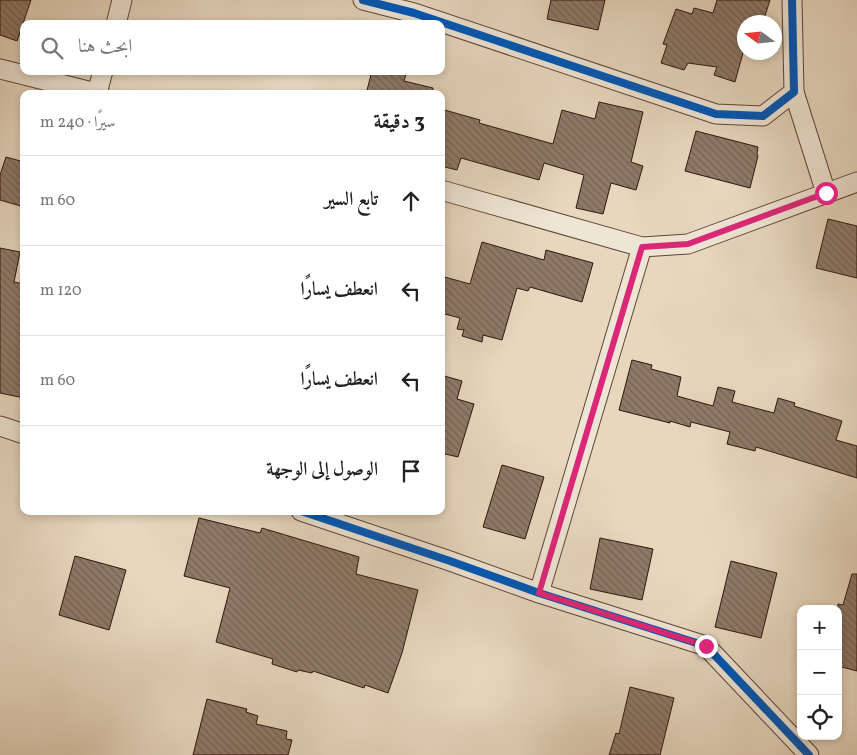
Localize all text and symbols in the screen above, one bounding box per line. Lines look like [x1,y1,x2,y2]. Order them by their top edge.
north arrow [737,15,782,60]
search box [20,20,445,75]
icon: search [38,34,66,62]
text: ابحث هنا [78,34,132,60]
text: 3 دقيقة [373,108,425,137]
text: سيرًا · 240 m [40,112,115,134]
route start [815,182,838,205]
text: تابع السير [325,187,378,213]
icon: ahead [397,187,425,215]
text: 60 m [40,190,75,212]
text: انعطف يسارًا [300,277,378,303]
icon: left [397,277,425,305]
text: 120 m [40,280,82,302]
text: انعطف يسارًا [300,367,378,393]
icon: left [397,367,425,395]
text: 60 m [40,370,75,392]
text: الوصول إلى الوجهة [266,457,378,483]
icon: arrive [397,457,425,485]
map controls [797,605,842,740]
button: + [797,605,842,650]
route end [695,635,718,658]
button: − [797,650,842,695]
button: locate [797,695,842,740]

